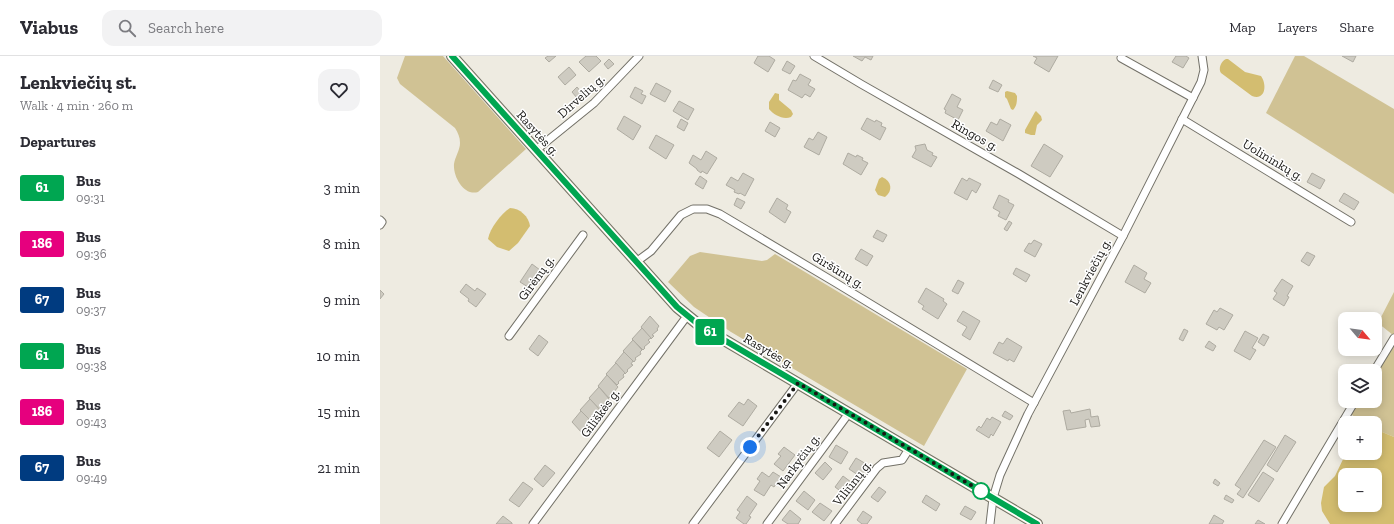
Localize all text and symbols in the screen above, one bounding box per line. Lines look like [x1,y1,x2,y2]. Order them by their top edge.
search box [102,10,382,46]
text: Viabus [20,16,78,39]
icon: search [116,17,138,39]
text: Search here [148,19,224,37]
text: Map [1229,19,1256,36]
text: Layers [1278,19,1317,36]
text: Share [1339,19,1374,36]
button: heart [318,69,360,111]
text: Lenkviečių st. [20,71,136,94]
street label: Dirvelių g. [555,71,607,121]
text: Walk · 4 min · 260 m [20,98,133,113]
street label: Rasytės g. [514,107,562,159]
street label: Ringos g. [949,116,1001,154]
text: Departures [20,133,96,151]
street label: Uolininkų g. [1240,136,1306,184]
text: Bus [76,172,101,190]
text: 61 [35,179,49,196]
text: 3 min [324,179,360,197]
text: 09:31 [76,190,105,205]
text: Bus [76,228,101,246]
text: 186 [32,235,52,252]
text: 8 min [323,235,360,253]
street label: Lenkviečių g. [1066,236,1114,308]
text: 09:36 [76,246,107,261]
street label: Giršūnų g. [809,249,867,291]
street label: Girėnų g. [515,253,557,303]
text: Bus [76,284,101,302]
text: 67 [35,291,49,308]
text: 9 min [323,291,360,309]
text: 09:37 [76,302,106,317]
north arrow [1338,312,1382,356]
map controls [1338,312,1382,512]
line badge: 61 [692,319,728,345]
text: 61 [703,323,717,340]
street label: Rasytės g. [741,331,797,371]
text: Bus [76,340,101,358]
text: 61 [35,347,49,364]
text: 10 min [316,347,360,365]
text: 09:38 [76,358,107,373]
button: layers [1338,364,1382,408]
street label: Giliškės g. [577,386,623,440]
text: Bus [76,396,101,414]
text: 186 [32,403,52,420]
text: 15 min [317,403,360,421]
text: 09:43 [76,414,107,429]
button: + [1338,416,1382,460]
street label: Narkyčių g. [773,431,823,491]
your location [740,437,760,457]
text: Bus [76,452,101,470]
street label: Viliūnų g. [829,457,874,510]
text: 67 [35,459,49,476]
text: 21 min [317,459,360,477]
button: − [1338,468,1382,512]
text: 09:49 [76,470,107,485]
unlabelled marker [972,482,990,500]

